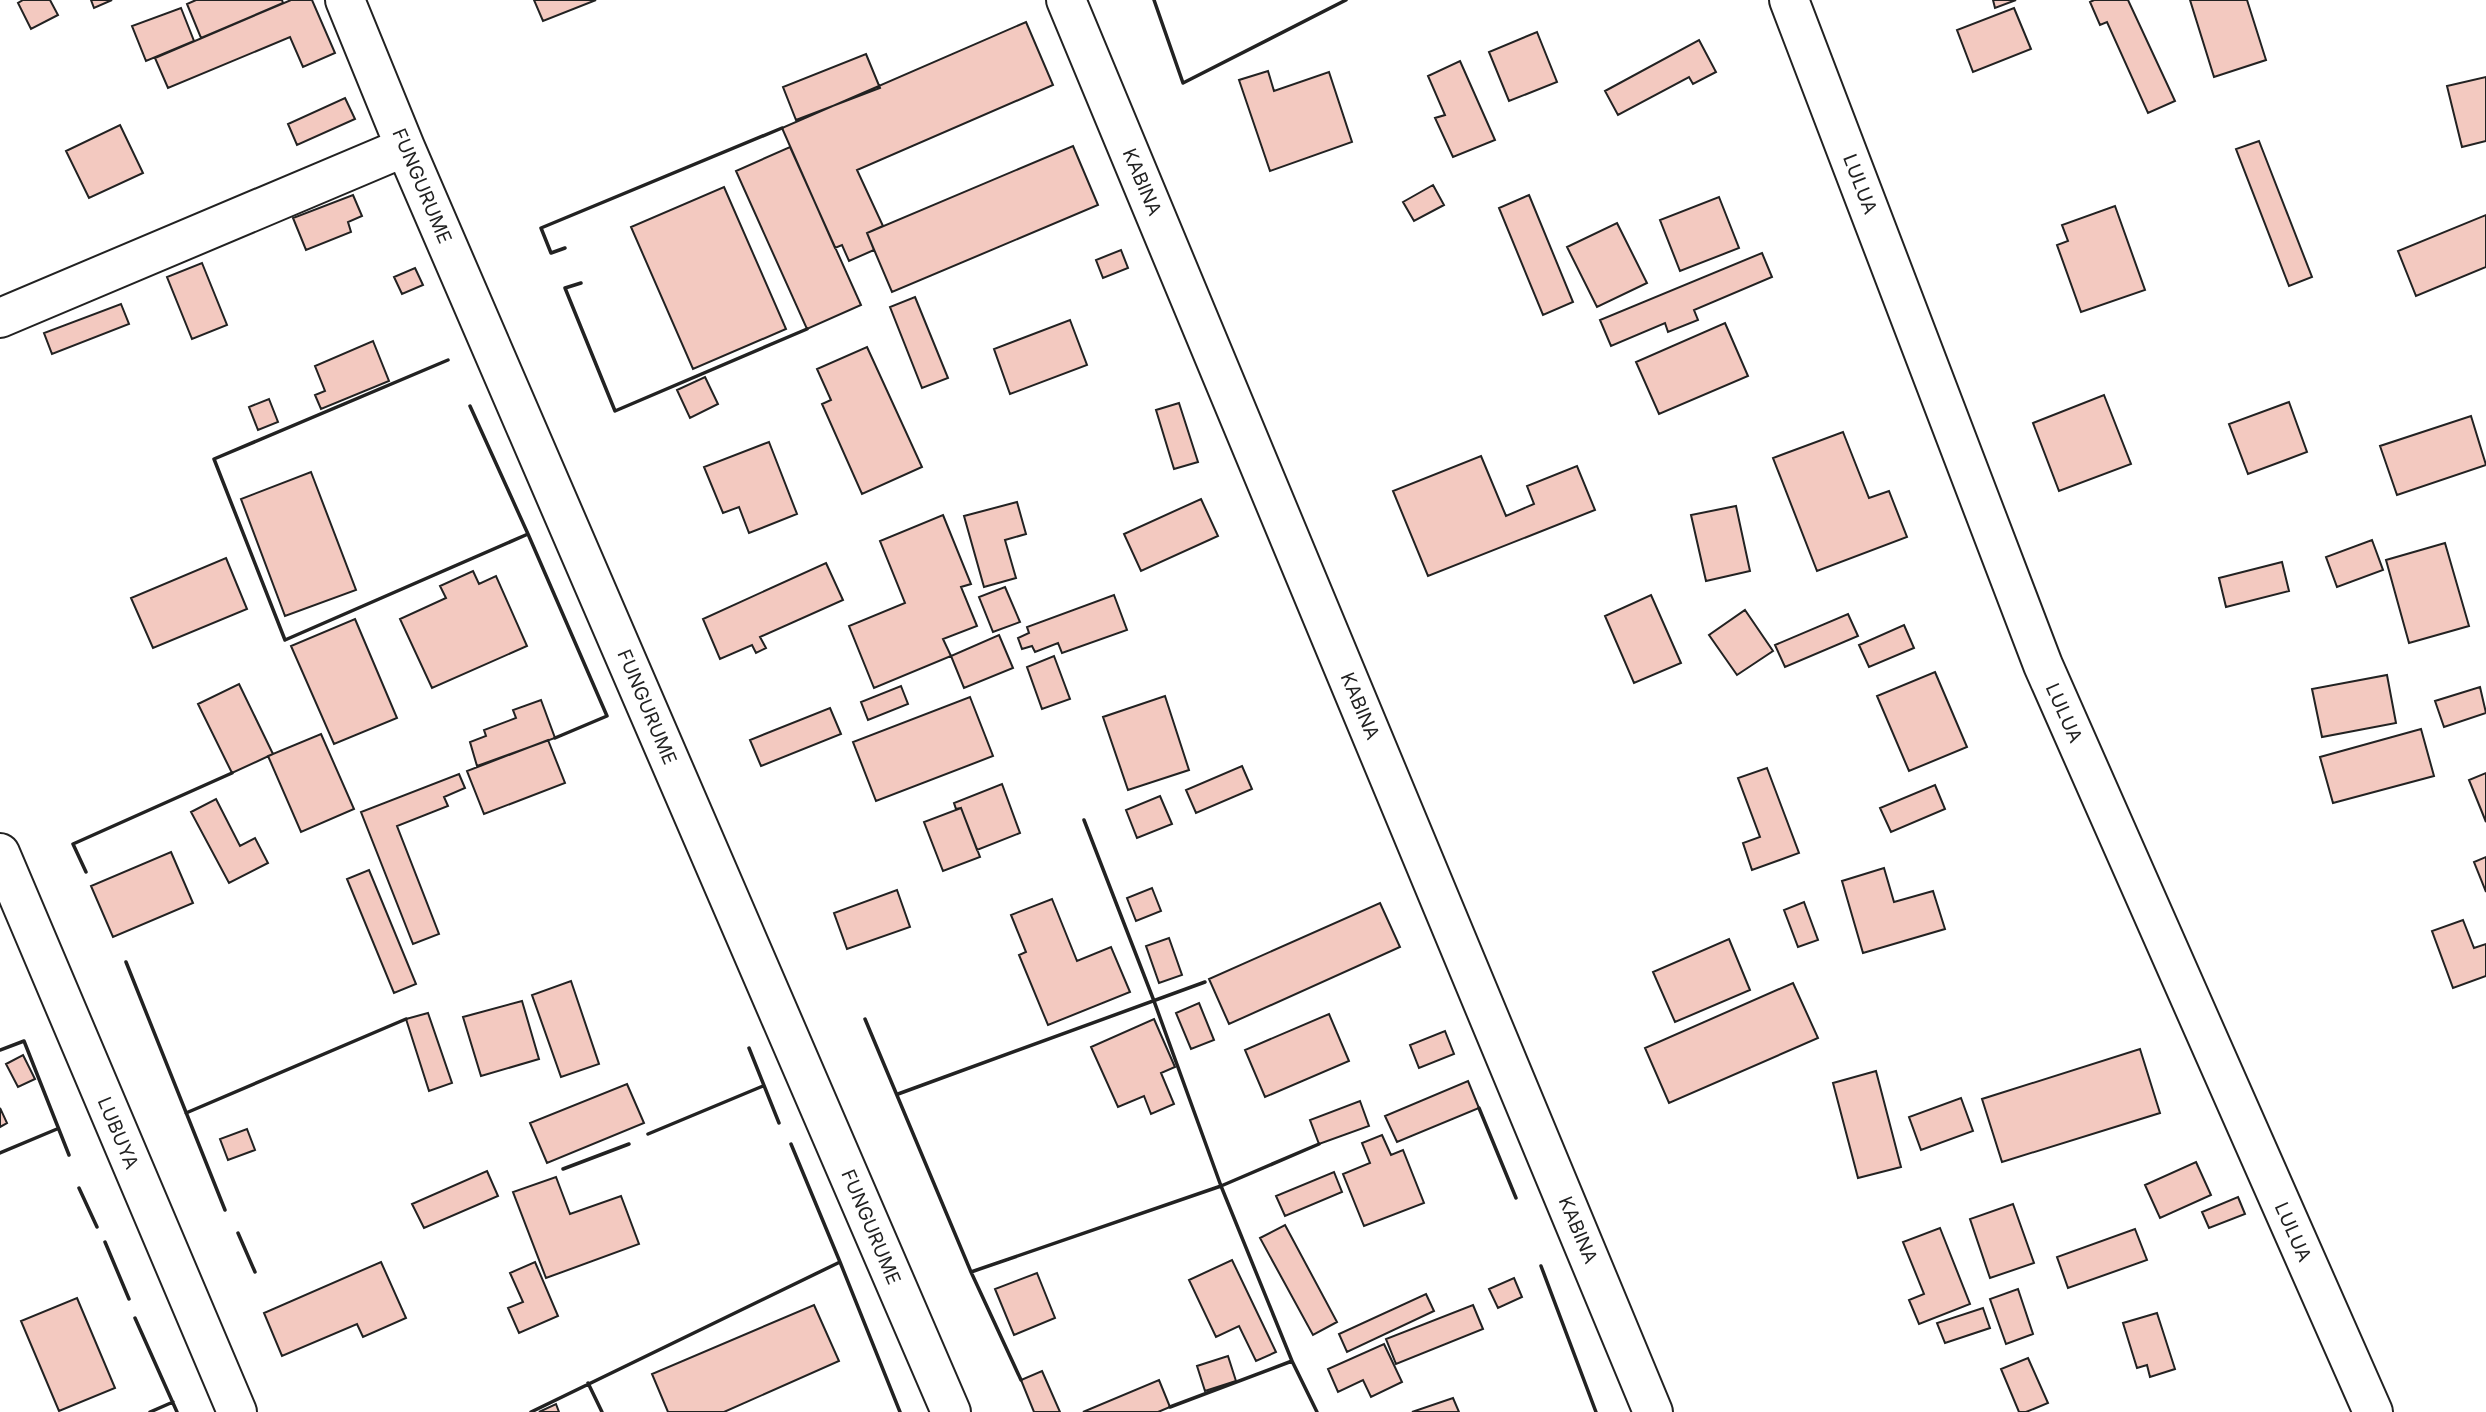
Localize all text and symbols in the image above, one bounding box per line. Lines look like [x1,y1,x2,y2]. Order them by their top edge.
street label: FUNGURUME [387,125,457,247]
street label: KABINA [1118,145,1166,219]
street label: LULUA [1838,151,1882,217]
street label: FUNGURUME [612,646,682,768]
street label: KABINA [1336,669,1384,743]
street label: LULUA [2041,680,2087,746]
street label: LUBUYA [93,1093,143,1173]
street label: FUNGURUME [836,1166,906,1288]
street label: KABINA [1554,1193,1602,1267]
street label: LULUA [2270,1199,2316,1265]

